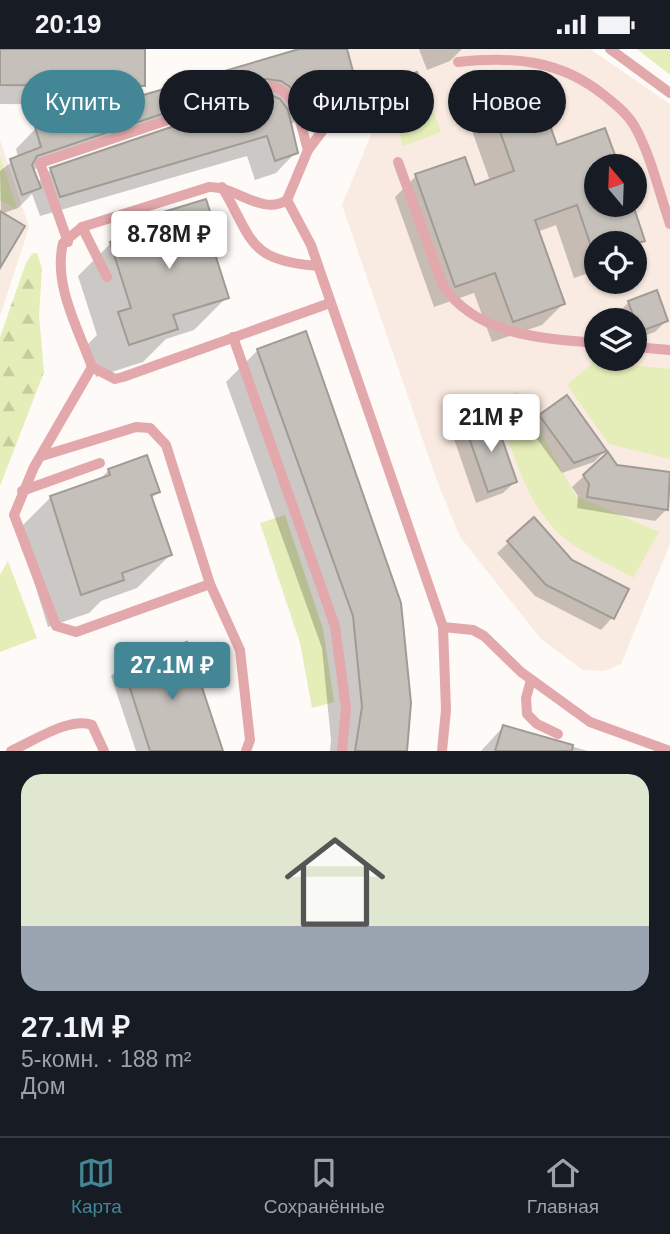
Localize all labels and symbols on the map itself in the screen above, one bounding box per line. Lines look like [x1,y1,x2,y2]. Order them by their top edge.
north arrow [584,154,648,217]
pin: 8.78M ₽ [104,211,234,271]
pin: 21M ₽ [442,395,540,454]
pin: 27.1M ₽ [107,643,237,702]

